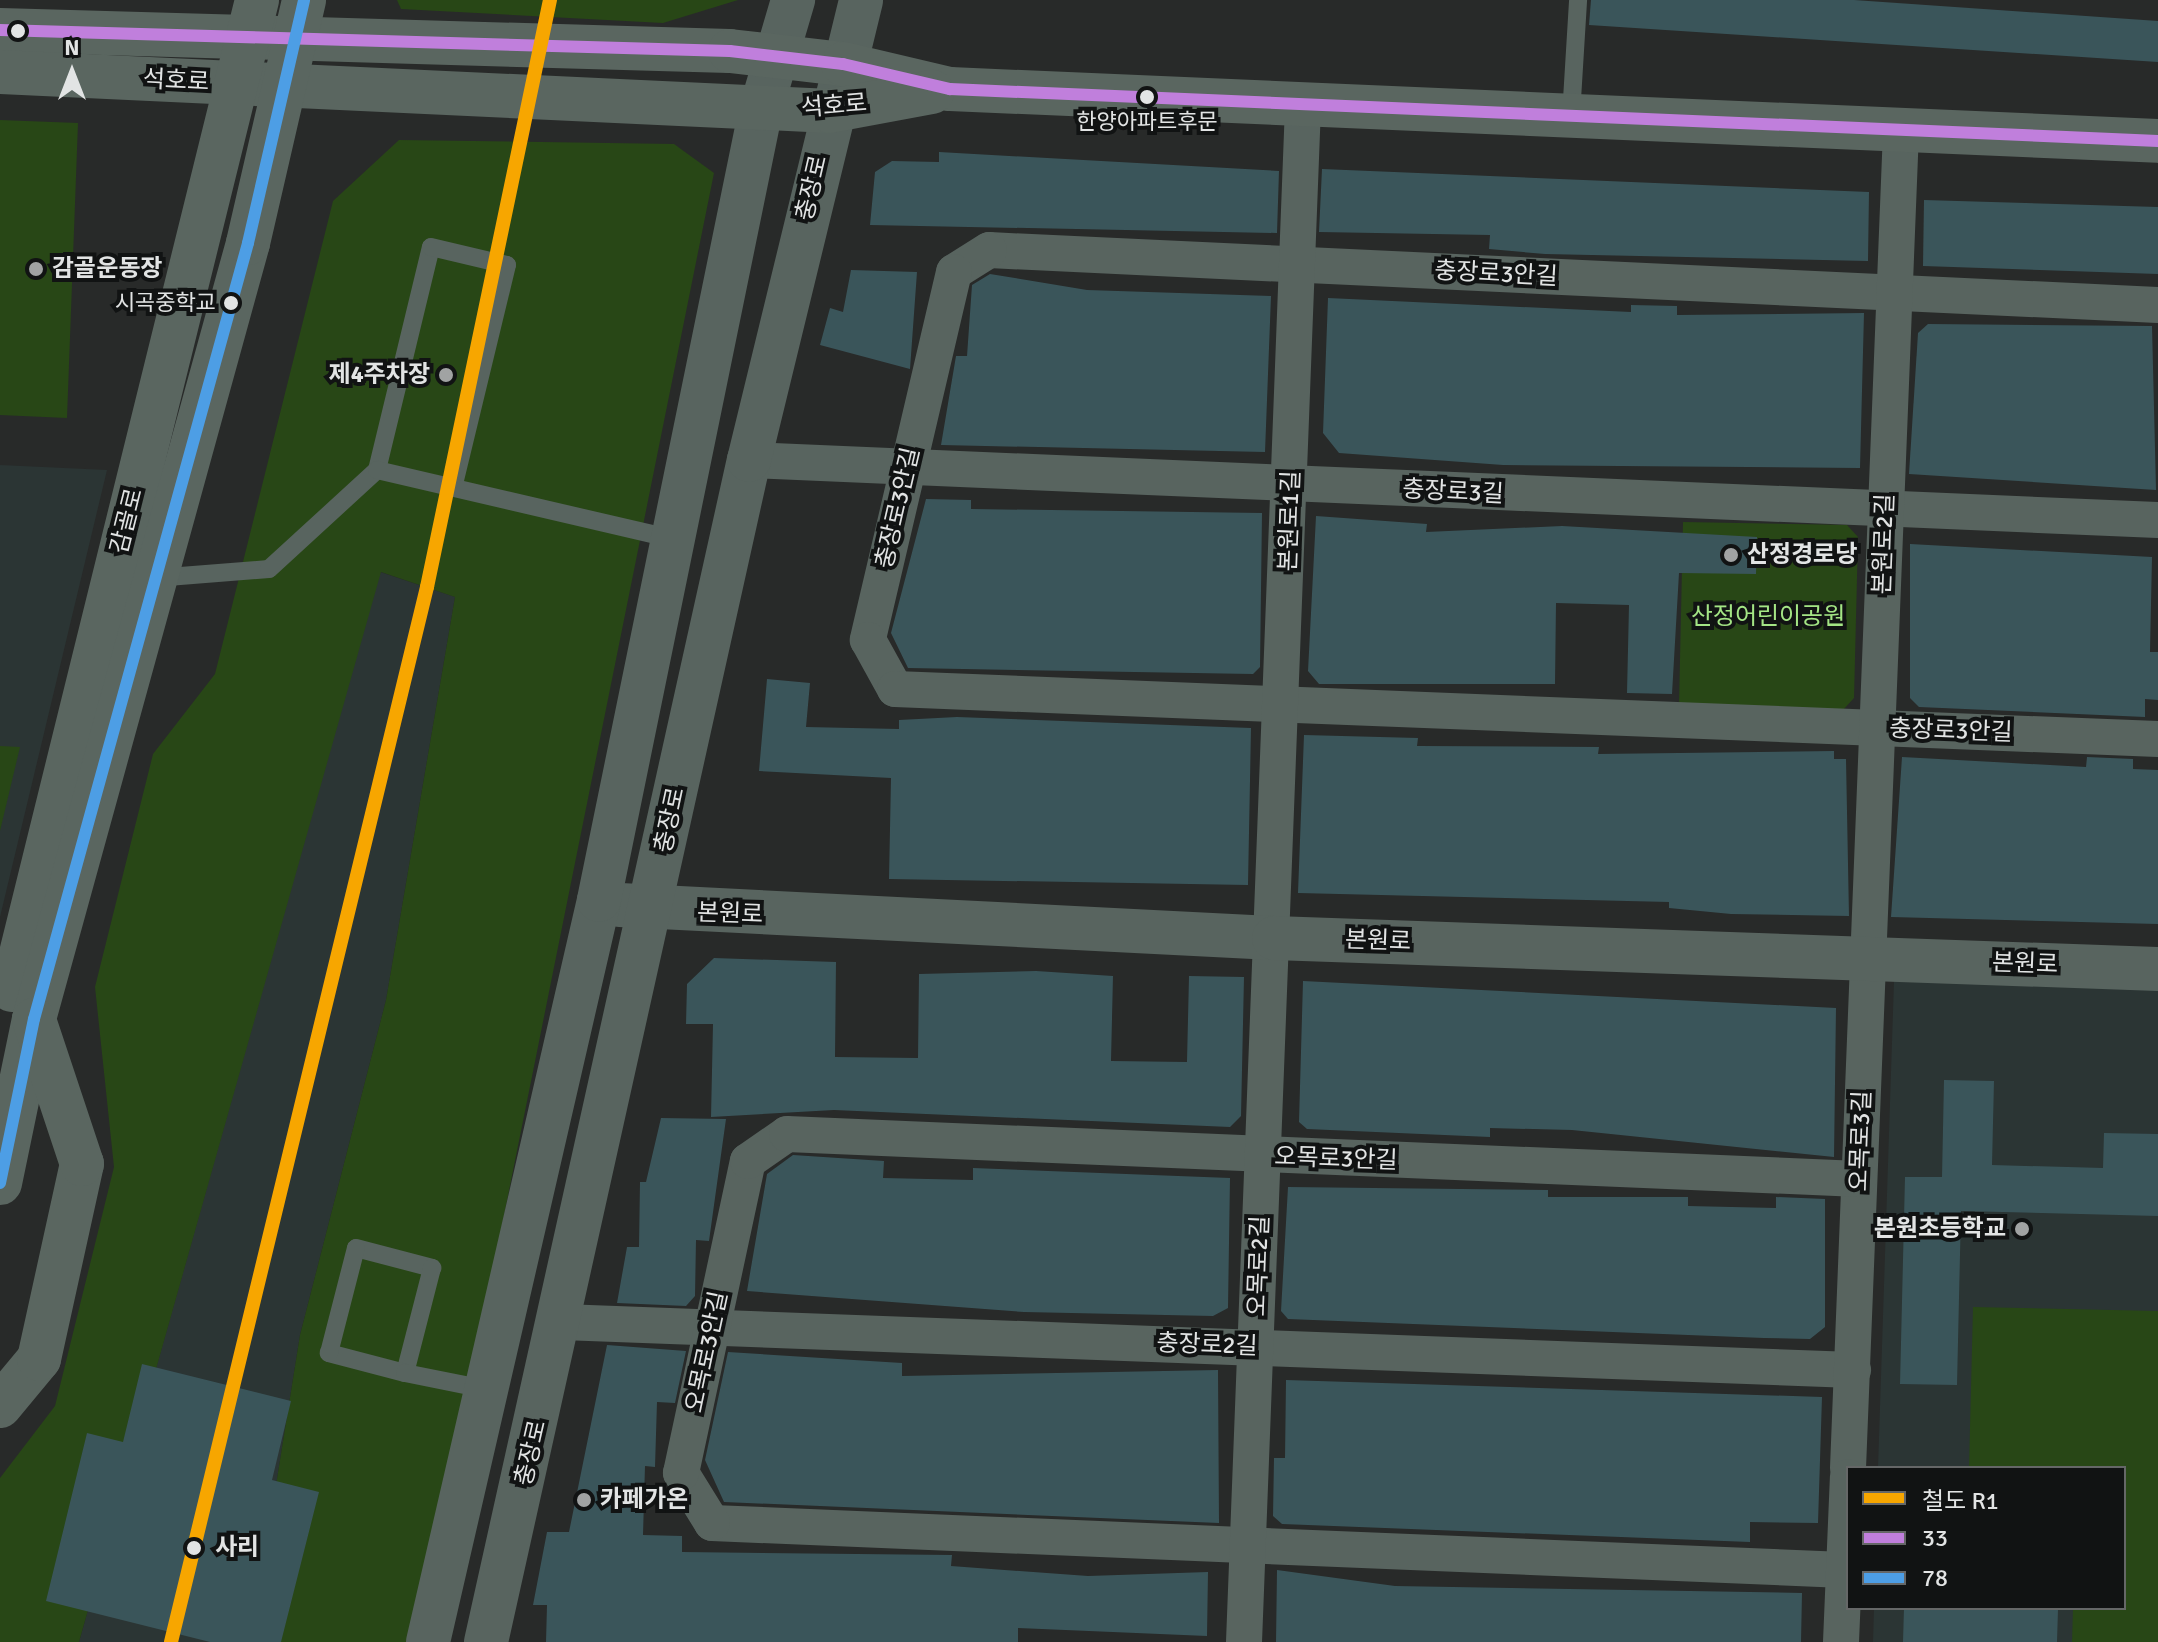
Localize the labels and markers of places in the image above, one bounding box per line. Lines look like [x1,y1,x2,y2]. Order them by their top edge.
unlabelled marker [10,23,26,39]
marker: 한양아파트후문 [1139,89,1155,105]
place label: 한양아파트후문 [1076,109,1218,135]
place label: 감골운동장 [52,255,162,283]
marker: 감골운동장 [27,260,45,278]
place label: 시곡중학교 [115,290,216,316]
marker: 시곡중학교 [223,295,239,311]
place label: 제4주차장 [329,361,430,389]
marker: 제4주차장 [437,366,455,384]
place label: 산정경로당 [1747,541,1857,569]
marker: 산정경로당 [1722,546,1740,564]
place label: 본원초등학교 [1874,1215,2006,1243]
marker: 본원초등학교 [2013,1220,2031,1238]
place label: 카페가온 [600,1486,688,1514]
marker: 카페가온 [575,1491,593,1509]
marker: 사리 [180,1534,208,1562]
place label: 사리 [215,1534,259,1562]

